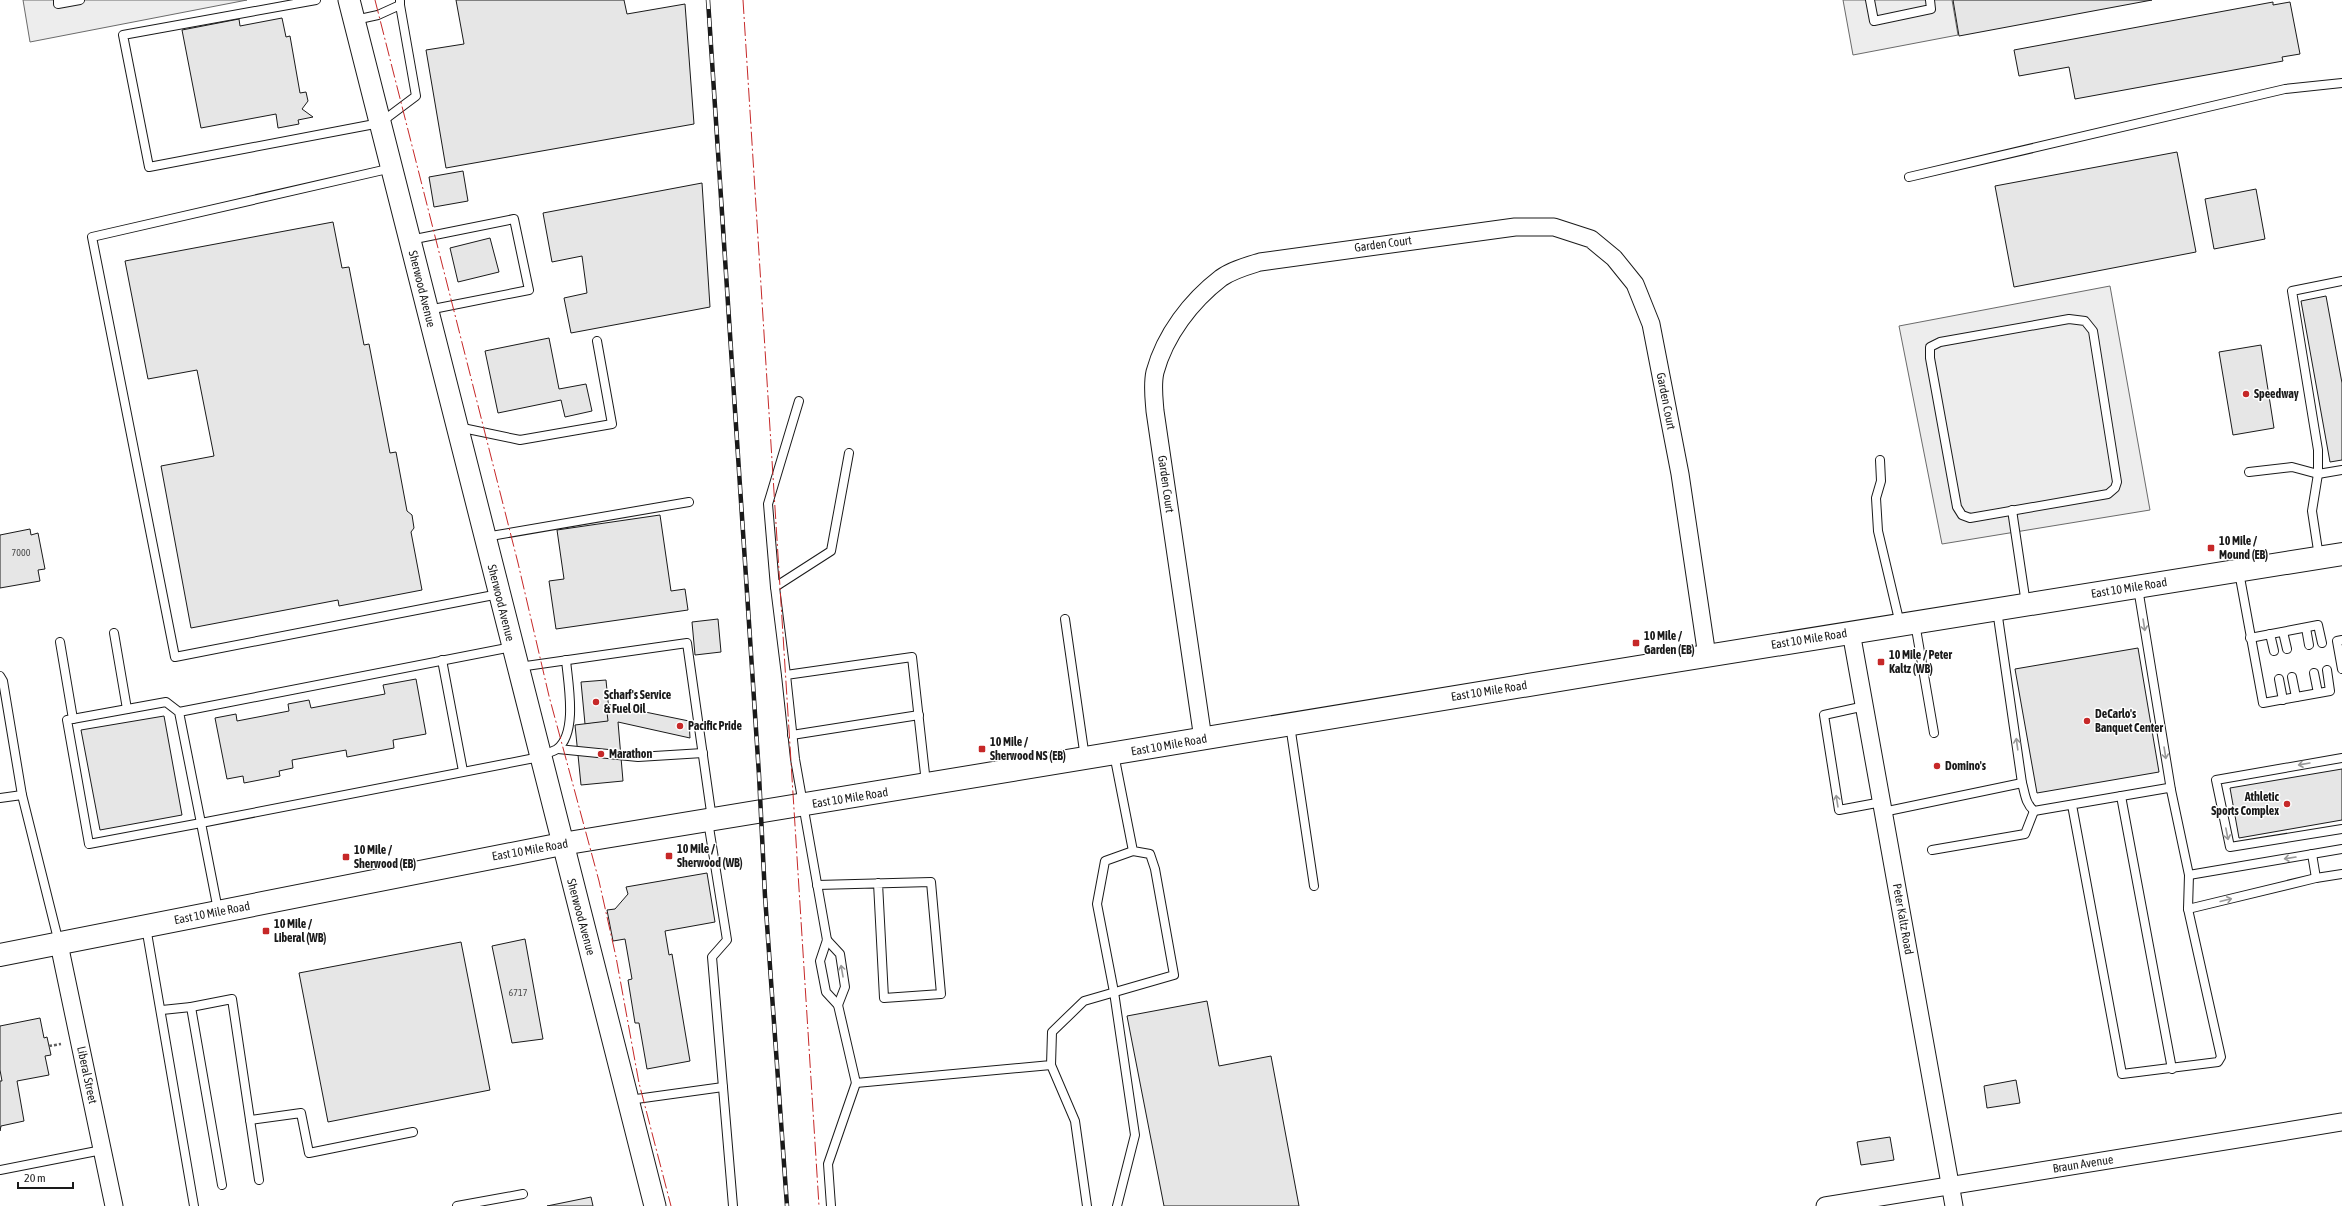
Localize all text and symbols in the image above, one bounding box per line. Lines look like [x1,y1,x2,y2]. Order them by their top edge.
street label: Garden Court [1353,233,1413,255]
street label: Sherwood Avenue [406,249,438,329]
street label: Garden Court [1654,371,1678,431]
place label: Speedway [2254,387,2299,401]
marker: Speedway [2241,389,2251,399]
street label: Garden Court [1155,454,1177,514]
place label: 10 Mile / Mound (EB) [2219,534,2268,562]
marker: 10 Mile / Mound (EB) [2206,543,2216,553]
house number: 7000 [12,547,31,558]
street label: Sherwood Avenue [485,563,517,643]
street label: East 10 Mile Road [2090,575,2168,601]
one-way arrow [2140,618,2148,631]
street label: East 10 Mile Road [1770,626,1848,652]
place label: 10 Mile / Garden (EB) [1644,629,1695,657]
marker: 10 Mile / Garden (EB) [1631,638,1641,648]
place label: 10 Mile / Peter Kaltz (WB) [1889,648,1953,676]
marker: 10 Mile / Peter Kaltz (WB) [1876,657,1886,667]
street label: East 10 Mile Road [1450,678,1528,704]
place label: Scharf's Service & Fuel Oil [604,688,672,716]
marker: Scharf's Service & Fuel Oil [591,697,601,707]
place label: DeCarlo's Banquet Center [2095,707,2164,735]
marker: DeCarlo's Banquet Center [2082,716,2092,726]
place label: Pacific Pride [688,719,742,733]
marker: Pacific Pride [675,721,685,731]
street label: East 10 Mile Road [1130,731,1208,759]
place label: 10 Mile / Sherwood NS (EB) [990,735,1066,763]
one-way arrow [2013,738,2021,751]
marker: 10 Mile / Sherwood NS (EB) [977,744,987,754]
place label: Marathon [609,747,652,761]
one-way arrow [2161,747,2169,760]
marker: Marathon [596,749,606,759]
place label: Domino's [1945,759,1987,773]
one-way arrow [2297,760,2310,768]
marker: Domino's [1932,761,1942,771]
street label: East 10 Mile Road [811,785,889,811]
place label: Athletic Sports Complex [2211,790,2280,818]
one-way arrow [1833,795,1841,808]
marker: Athletic Sports Complex [2282,799,2292,809]
one-way arrow [2224,827,2232,840]
street label: East 10 Mile Road [491,836,569,864]
place label: 10 Mile / Sherwood (WB) [677,842,743,870]
place label: 10 Mile / Sherwood (EB) [354,843,416,871]
marker: 10 Mile / Sherwood (WB) [664,851,674,861]
marker: 10 Mile / Sherwood (EB) [341,852,351,862]
one-way arrow [2284,854,2297,862]
street label: Sherwood Avenue [564,877,598,957]
street label: Peter Kaltz Road [1890,882,1916,956]
one-way arrow [2219,895,2232,903]
street label: East 10 Mile Road [173,899,251,927]
place label: 10 Mile / Liberal (WB) [274,917,327,945]
marker: 10 Mile / Liberal (WB) [261,926,271,936]
one-way arrow [838,965,846,978]
house number: 6717 [509,987,528,998]
street label: Liberal Street [74,1045,100,1106]
street label: Braun Avenue [2052,1152,2114,1176]
scale bar [18,1164,73,1190]
text: 20 m [24,1171,46,1185]

